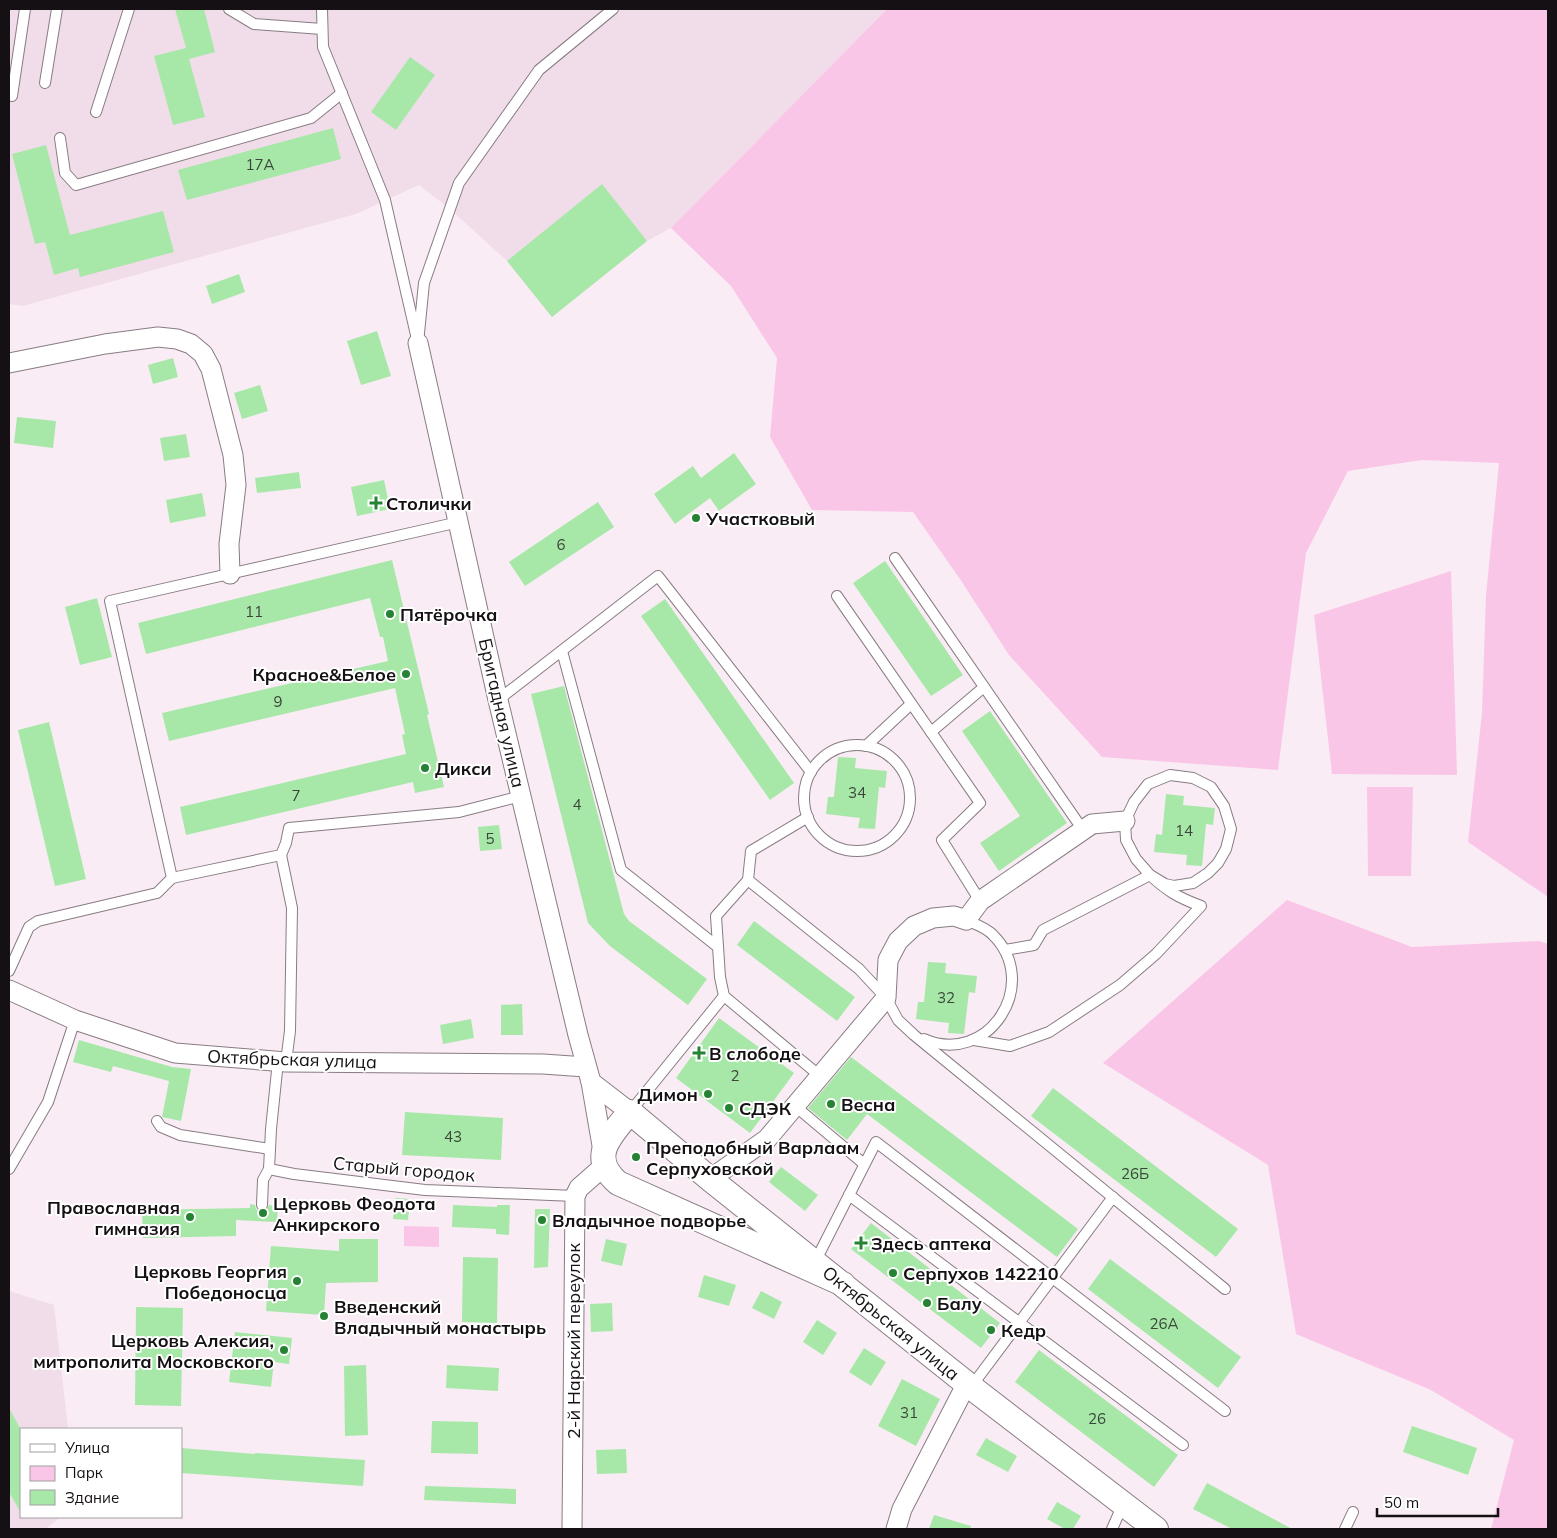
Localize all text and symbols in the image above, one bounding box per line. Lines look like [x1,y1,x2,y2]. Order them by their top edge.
house number: 17А [245,155,275,174]
place label: Столички [386,492,472,515]
marker: Столички [370,497,382,509]
place label: Участковый [705,507,815,530]
marker: Участковый [690,512,702,524]
house number: 6 [556,535,566,554]
house number: 11 [245,602,263,621]
place label: Пятёрочка [400,603,497,626]
marker: Пятёрочка [384,608,396,620]
street label: Бригадная улица [474,636,530,790]
place label: Красное&Белое [252,663,396,686]
marker: Красное&Белое [400,668,412,680]
house number: 9 [273,692,283,711]
place label: Дикси [435,757,492,780]
marker: Дикси [419,762,431,774]
house number: 34 [848,783,866,802]
house number: 7 [291,786,301,805]
house number: 4 [572,795,582,814]
house number: 14 [1175,821,1193,840]
house number: 5 [485,829,495,848]
house number: 32 [937,988,955,1007]
place label: В слободе [709,1042,801,1065]
street label: Октябрьская улица [207,1045,377,1073]
marker: В слободе [693,1047,705,1059]
house number: 2 [730,1066,740,1085]
place label: Димон [638,1083,698,1106]
marker: Димон [702,1088,714,1100]
place label: Весна [841,1093,895,1116]
place label: СДЭК [739,1097,792,1120]
marker: Весна [825,1098,837,1110]
marker: СДЭК [723,1102,735,1114]
house number: 43 [444,1127,462,1146]
place label: Преподобный Варлаам Серпуховской [646,1136,859,1180]
street label: Старый городок [332,1151,476,1187]
marker: Преподобный Варлаам Серпуховской [630,1151,642,1163]
house number: 26Б [1121,1164,1149,1183]
place label: Церковь Феодота Анкирского [273,1192,436,1236]
place label: Православная гимназия [47,1196,180,1240]
marker: Церковь Феодота Анкирского [257,1207,269,1219]
place label: Владычное подворье [552,1209,746,1232]
marker: Православная гимназия [184,1211,196,1223]
marker: Владычное подворье [536,1214,548,1226]
place label: Здесь аптека [871,1232,991,1255]
marker: Здесь аптека [855,1237,867,1249]
street label: 2-й Нарский переулок [562,1243,585,1439]
place label: Церковь Георгия Победоносца [134,1260,287,1304]
street label: Октябрьская улица [818,1261,964,1385]
place label: Серпухов 142210 [903,1262,1059,1285]
marker: Серпухов 142210 [887,1267,899,1279]
marker: Церковь Георгия Победоносца [291,1275,303,1287]
place label: Балу [937,1292,982,1315]
place label: Введенский Владычный монастырь [334,1295,546,1339]
marker: Балу [921,1297,933,1309]
marker: Введенский Владычный монастырь [318,1310,330,1322]
house number: 26А [1149,1314,1179,1333]
place label: Кедр [1001,1319,1046,1342]
marker: Кедр [985,1324,997,1336]
place label: Церковь Алексия, митрополита Московского [33,1329,274,1373]
marker: Церковь Алексия, митрополита Московского [278,1344,290,1356]
house number: 31 [900,1403,918,1422]
house number: 26 [1088,1409,1106,1428]
legend [20,1428,182,1518]
text: Улица [64,1438,110,1457]
text: Парк [65,1463,104,1482]
scale bar [1377,1486,1498,1518]
text: Здание [65,1488,119,1507]
text: 50 m [1384,1493,1419,1512]

